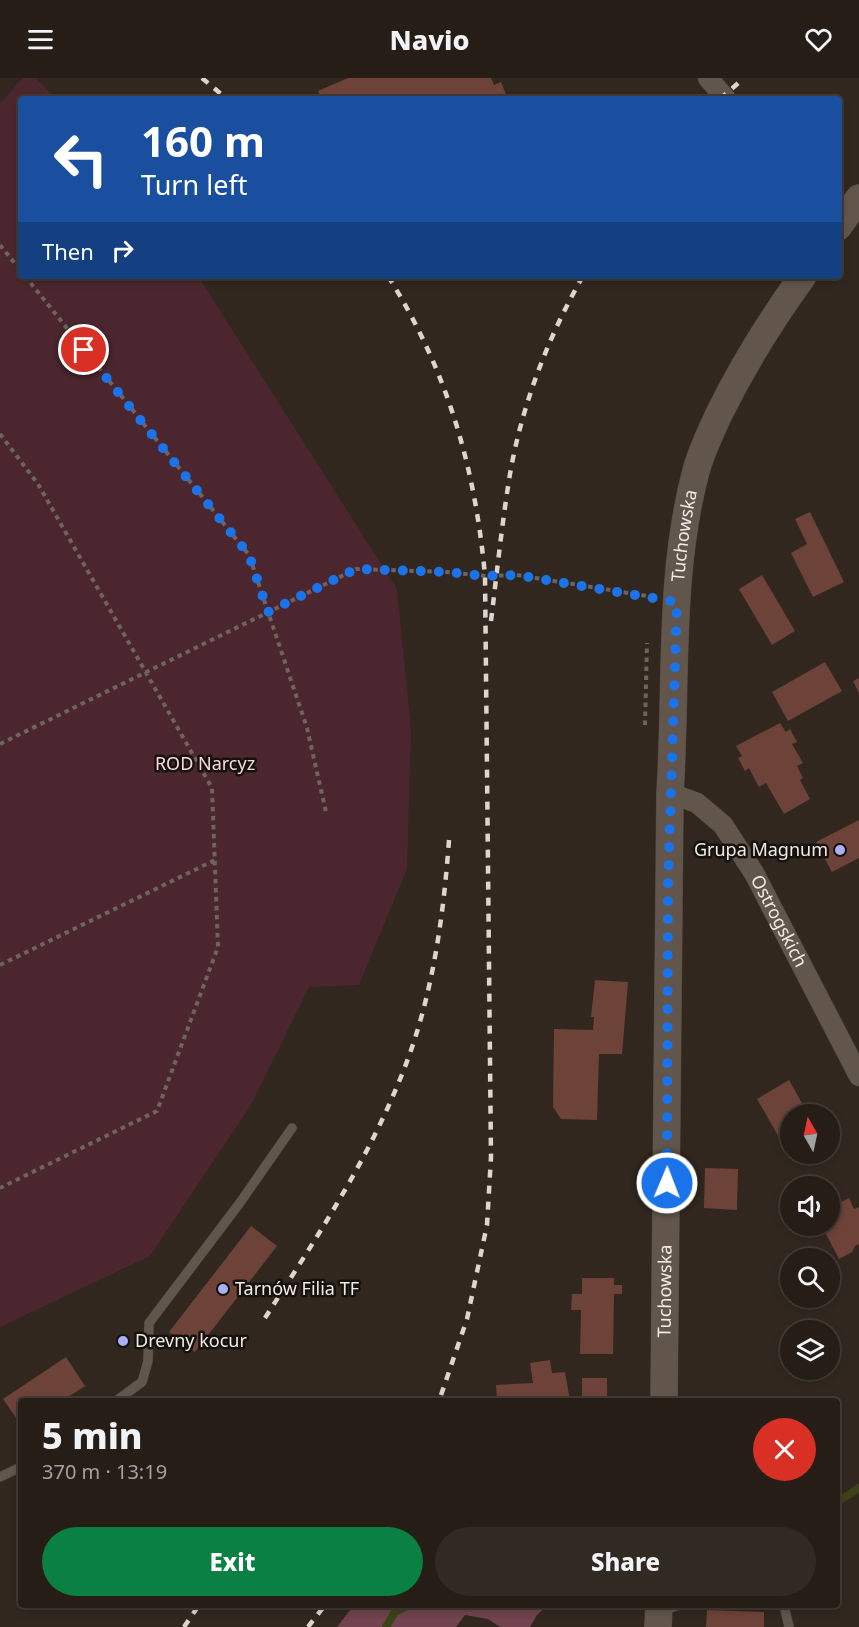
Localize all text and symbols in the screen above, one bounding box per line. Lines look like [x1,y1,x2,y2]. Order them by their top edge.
text: Navio [389,21,470,58]
icon: menu [24,23,57,56]
icon: heart [802,23,835,56]
text: 160 m [141,112,265,169]
icon: left [42,120,120,198]
text: Turn left [141,166,247,203]
icon: right [106,234,139,267]
text: Then [42,236,94,266]
pin [58,324,109,375]
icon: arrive [67,333,100,366]
street label: Tuchowska [665,487,702,583]
park label: ROD Narcyz [155,751,255,775]
place label: Grupa Magnum [694,837,828,861]
marker: Grupa Magnum [833,843,847,857]
street label: Ostrogskich [746,870,814,971]
north arrow [780,1104,840,1164]
map controls [780,1104,840,1380]
position arrow [635,1151,699,1215]
button: sound [780,1176,840,1236]
street label: Tuchowska [652,1244,677,1338]
button: search [780,1248,840,1308]
place label: Tarnów Filia TF [235,1276,359,1300]
marker: Tarnów Filia TF [216,1282,230,1296]
button: layers [780,1320,840,1380]
place label: Drevny kocur [135,1328,247,1352]
marker: Drevny kocur [116,1334,130,1348]
text: 5 min [42,1411,143,1460]
button: close [753,1418,816,1481]
text: 370 m · 13:19 [42,1458,167,1485]
button: Exit [42,1527,423,1596]
button: Share [435,1527,816,1596]

